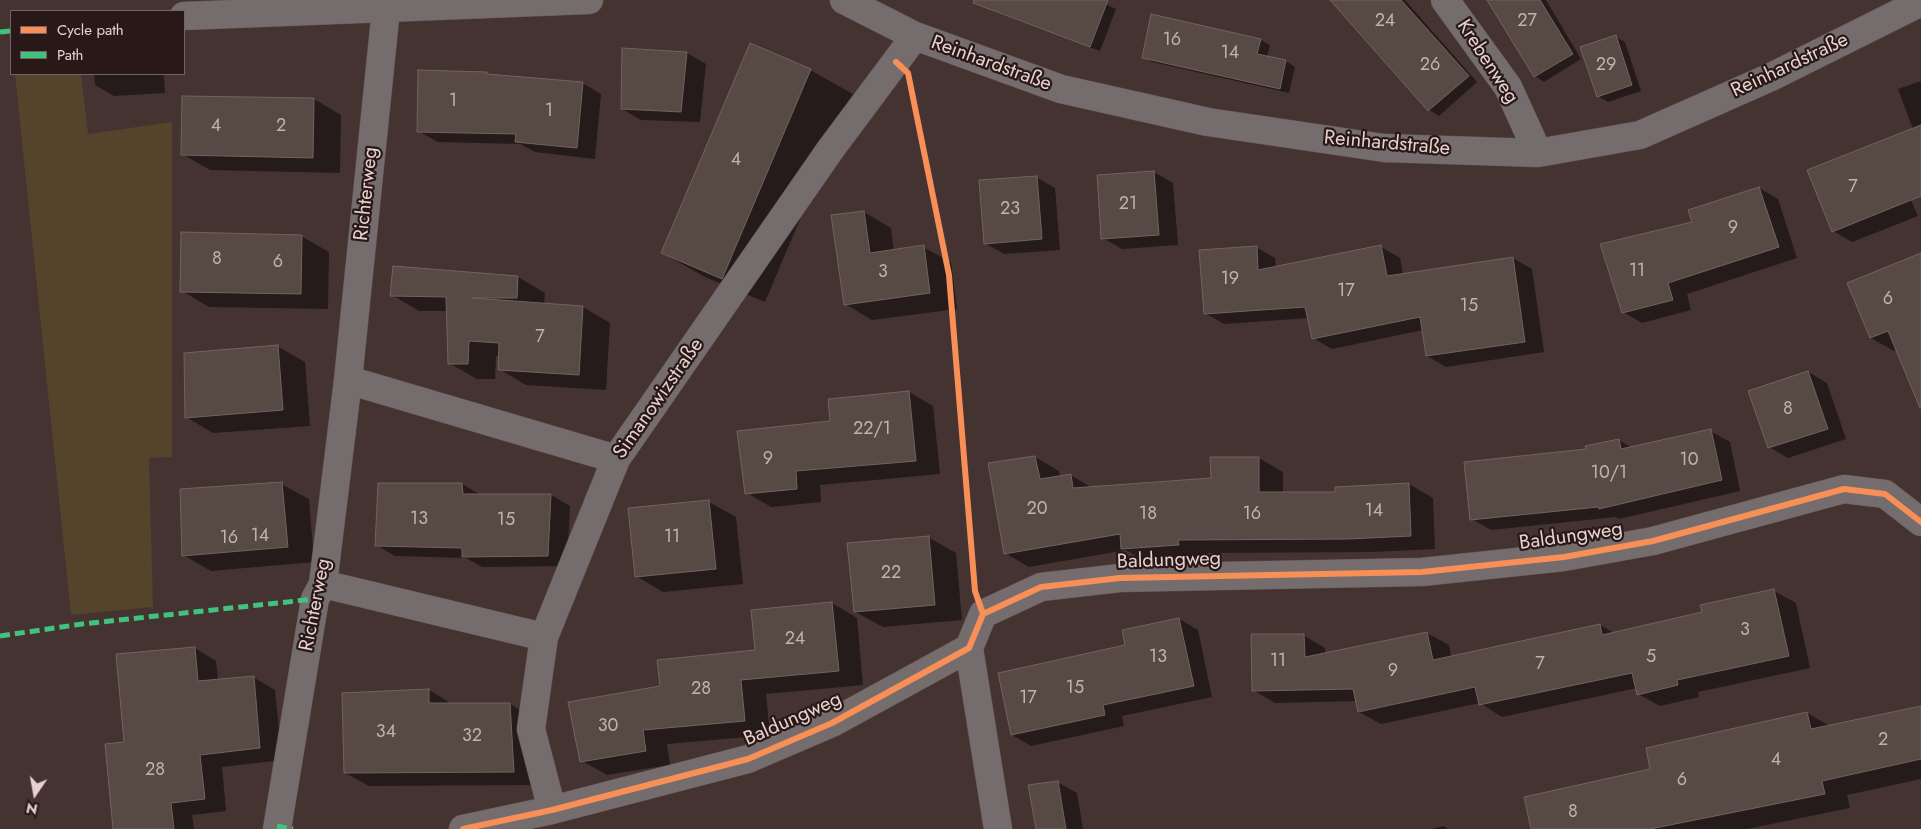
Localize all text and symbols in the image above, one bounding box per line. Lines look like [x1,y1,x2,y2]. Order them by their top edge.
legend [10,10,185,75]
house number: 24 [1375,11,1395,33]
house number: 27 [1517,11,1537,33]
street label: Krebenweg [1451,16,1523,108]
text: Cycle path [57,19,124,41]
street label: Reinhardstraße [1728,28,1852,104]
house number: 16 [1163,30,1181,52]
street label: Reinhardstraße [927,31,1055,97]
house number: 14 [1221,43,1239,65]
text: Path [57,44,83,66]
house number: 26 [1420,55,1440,77]
house number: 29 [1596,55,1616,77]
house number: 1 [449,91,457,113]
house number: 1 [545,101,553,123]
house number: 4 [211,116,221,138]
house number: 2 [276,116,286,138]
street label: Reinhardstraße [1323,127,1451,161]
street label: Richterweg [350,146,384,242]
house number: 4 [731,150,741,172]
house number: 7 [1848,177,1858,199]
house number: 21 [1119,194,1137,216]
house number: 23 [1000,199,1020,221]
house number: 9 [1728,218,1738,240]
house number: 8 [212,249,222,271]
house number: 6 [273,252,283,274]
house number: 11 [1629,261,1645,283]
house number: 3 [878,262,888,284]
house number: 19 [1221,269,1239,291]
house number: 17 [1337,281,1355,303]
house number: 6 [1883,289,1893,311]
house number: 15 [1460,296,1478,318]
house number: 7 [535,327,545,349]
street label: Simanowizstraße [609,334,709,464]
house number: 8 [1783,399,1793,421]
house number: 22/1 [853,419,891,441]
house number: 9 [763,449,773,471]
house number: 10 [1680,450,1698,472]
house number: 10/1 [1591,463,1627,485]
house number: 20 [1026,499,1048,521]
house number: 14 [1365,501,1383,523]
house number: 18 [1139,504,1157,526]
house number: 16 [1243,504,1261,526]
house number: 13 [410,509,428,531]
house number: 15 [497,510,515,532]
street label: Baldungweg [1518,518,1624,556]
house number: 14 [251,526,269,548]
house number: 11 [664,527,680,549]
house number: 16 [220,528,238,550]
street label: Baldungweg [1117,547,1221,575]
street label: Richterweg [295,557,337,653]
house number: 22 [881,563,901,585]
house number: 3 [1740,620,1750,642]
house number: 24 [785,629,805,651]
house number: 13 [1149,647,1167,669]
house number: 5 [1646,647,1656,669]
house number: 11 [1270,651,1286,673]
house number: 7 [1535,654,1545,676]
house number: 9 [1388,661,1398,683]
house number: 15 [1066,678,1084,700]
house number: 28 [691,679,711,701]
street label: Baldungweg [741,688,845,752]
house number: 17 [1019,688,1037,710]
house number: 30 [598,716,618,738]
house number: 34 [376,722,396,744]
house number: 32 [462,726,482,748]
house number: 2 [1878,730,1888,752]
house number: 4 [1771,750,1781,772]
house number: 28 [145,760,165,782]
north arrow [10,769,60,819]
house number: 6 [1677,770,1687,792]
text: N [24,798,39,820]
house number: 8 [1568,802,1578,824]

